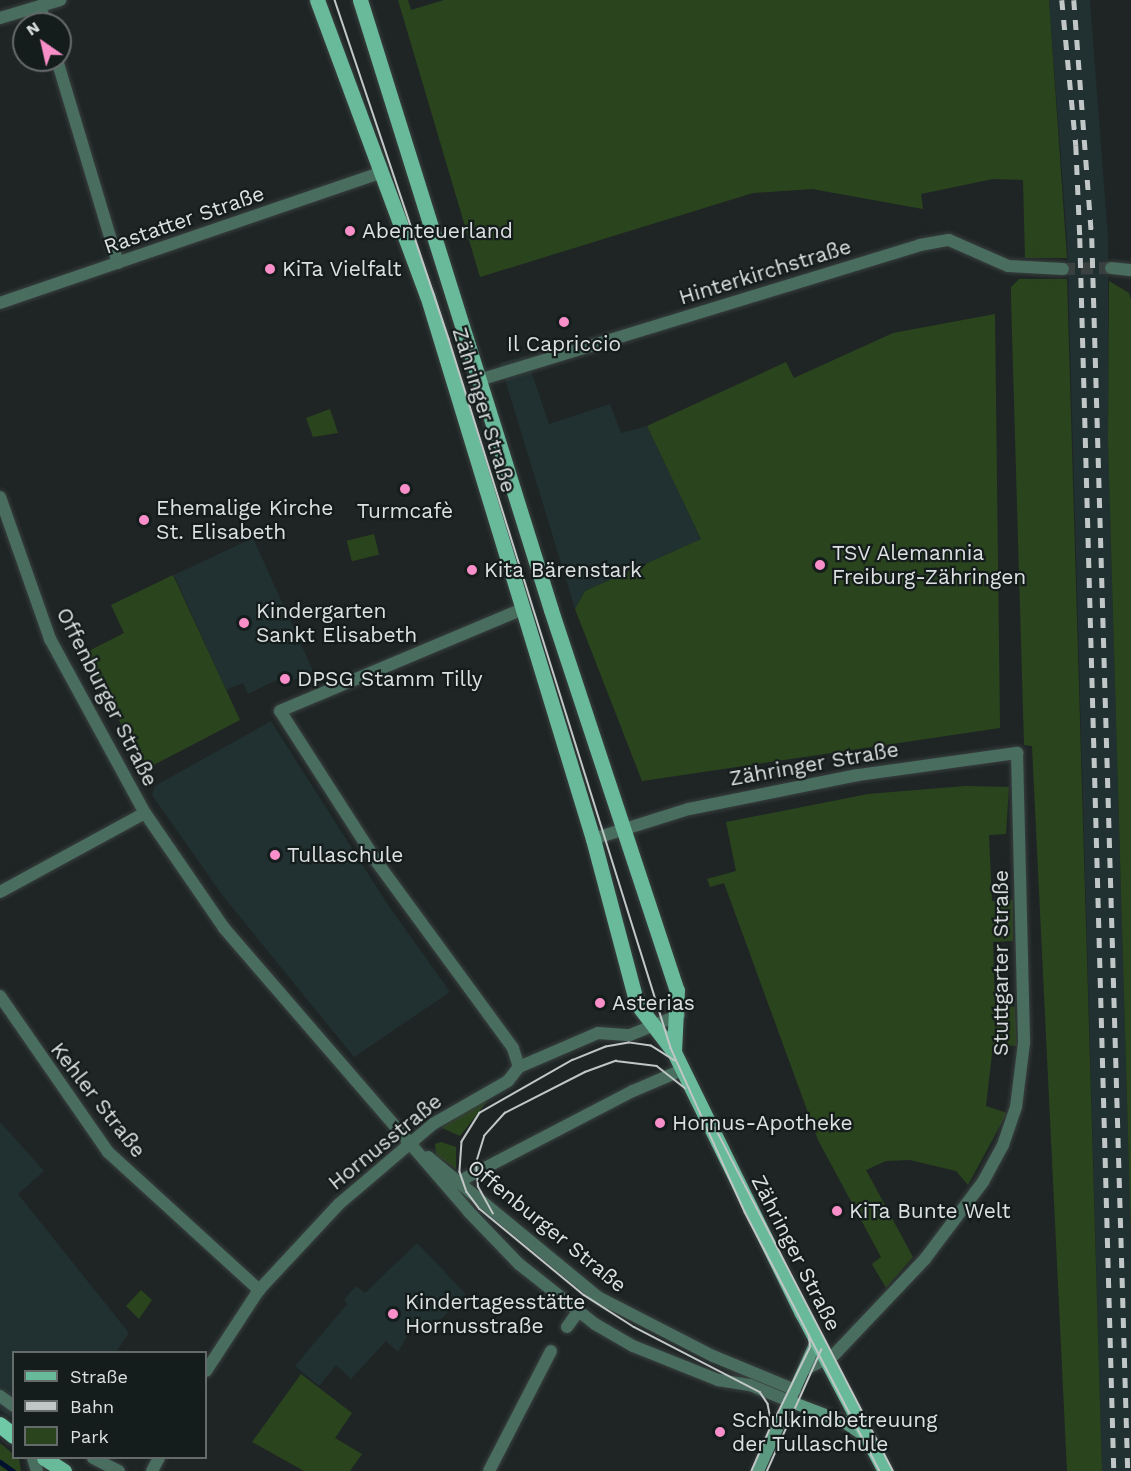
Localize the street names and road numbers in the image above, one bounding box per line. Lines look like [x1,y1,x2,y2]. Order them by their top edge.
street label: Rastatter Straße [100,181,268,259]
street label: Hinterkirchstraße [676,234,854,310]
street label: Zähringer Straße [447,324,521,496]
street label: Offenburger Straße [51,603,163,791]
street label: Zähringer Straße [727,737,901,791]
street label: Stuttgarter Straße [988,870,1014,1056]
street label: Kehler Straße [45,1037,151,1163]
street label: Hornusstraße [323,1089,447,1195]
street label: Offenburger Straße [462,1154,632,1298]
street label: Zähringer Straße [746,1171,846,1335]

